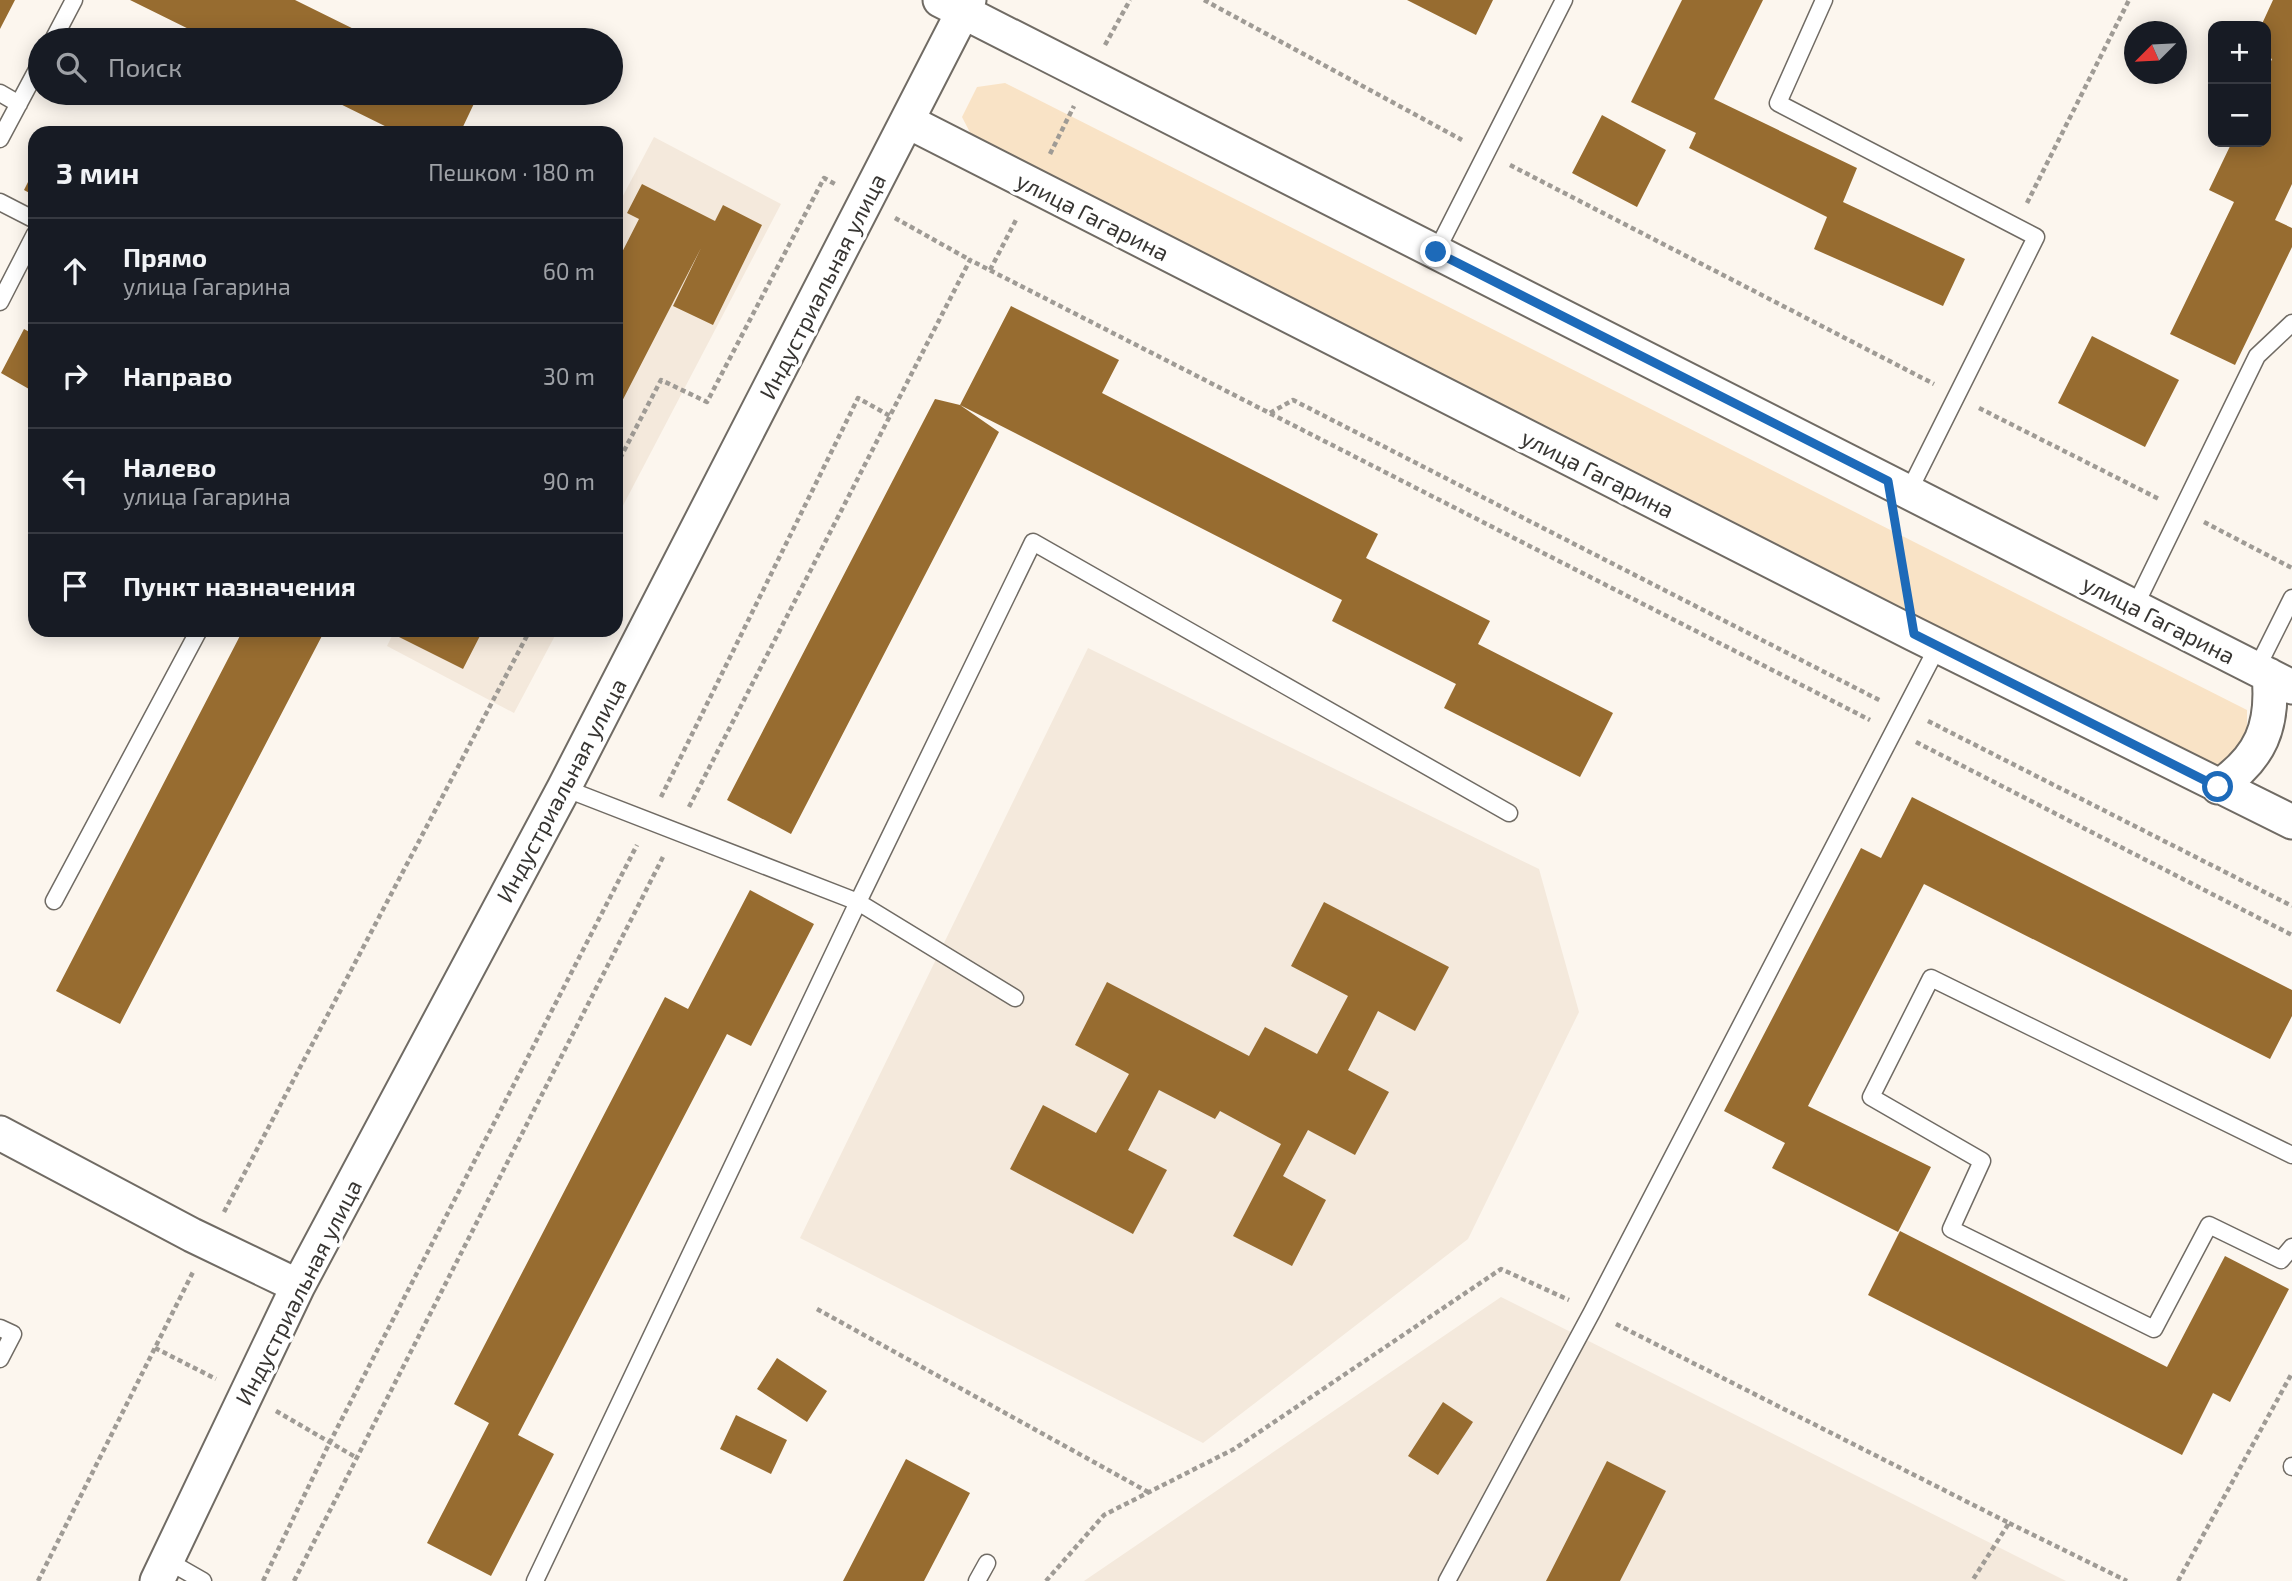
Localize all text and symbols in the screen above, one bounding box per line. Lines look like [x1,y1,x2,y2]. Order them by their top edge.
north arrow [2124,21,2187,84]
map controls [2208,21,2271,147]
button: + [2208,21,2271,84]
search box [28,28,623,105]
icon: search [52,48,90,86]
text: Поиск [108,51,182,82]
button: − [2208,84,2271,147]
text: 3 мин [56,154,140,190]
text: Пешком · 180 m [428,158,595,186]
street label: улица Гагарина [1011,165,1174,267]
street label: Индустриальная улица [753,168,892,404]
route end [1420,236,1451,267]
text: Прямо [123,241,207,272]
icon: ahead [56,252,94,290]
text: 60 m [543,257,595,285]
text: улица Гагарина [123,272,291,300]
icon: right [56,357,94,395]
text: Направо [123,360,232,391]
text: 30 m [543,362,595,390]
street label: улица Гагарина [1516,422,1679,524]
text: Налево [123,451,216,482]
icon: left [56,462,94,500]
text: 90 m [543,467,595,495]
text: улица Гагарина [123,482,291,510]
icon: arrive [56,567,94,605]
street label: улица Гагарина [2077,568,2240,670]
text: Пункт назначения [123,570,356,601]
street label: Индустриальная улица [490,673,633,907]
route start [2202,771,2233,802]
street label: Индустриальная улица [229,1174,368,1410]

